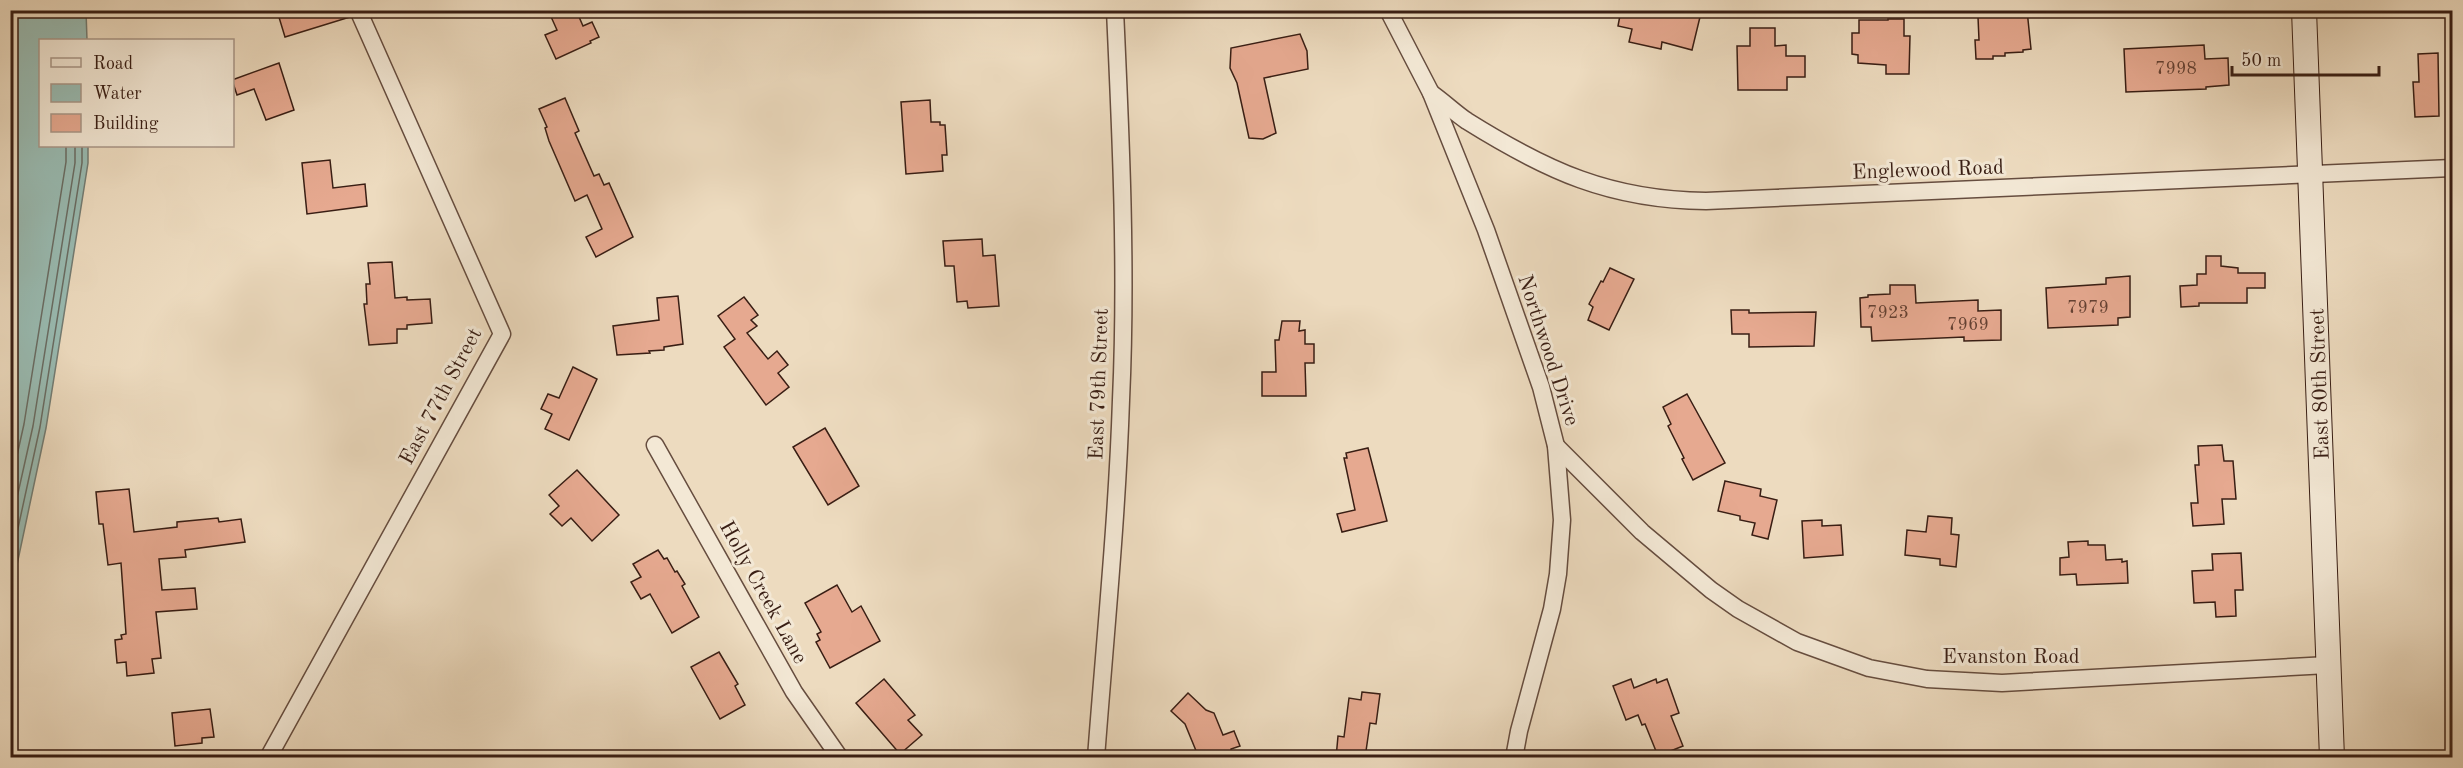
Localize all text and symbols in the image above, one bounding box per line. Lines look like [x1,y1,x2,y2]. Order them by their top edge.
legend [39,39,234,147]
scale bar [2232,39,2379,77]
text: 50 m [2241,52,2281,70]
text: Road [93,55,133,73]
house number: 7998 [2155,60,2197,78]
text: Water [93,85,142,103]
text: Building [93,115,159,133]
street label: Englewood Road [1852,157,2005,184]
street label: Northwood Drive [1513,272,1582,429]
house number: 7979 [2067,299,2109,317]
house number: 7923 [1867,304,1909,322]
street label: East 79th Street [1086,308,1113,460]
street label: East 80th Street [2307,308,2334,460]
house number: 7969 [1947,316,1989,334]
street label: East 77th Street [396,325,486,469]
street label: Holly Creek Lane [715,518,811,668]
street label: Evanston Road [1942,647,2080,668]

